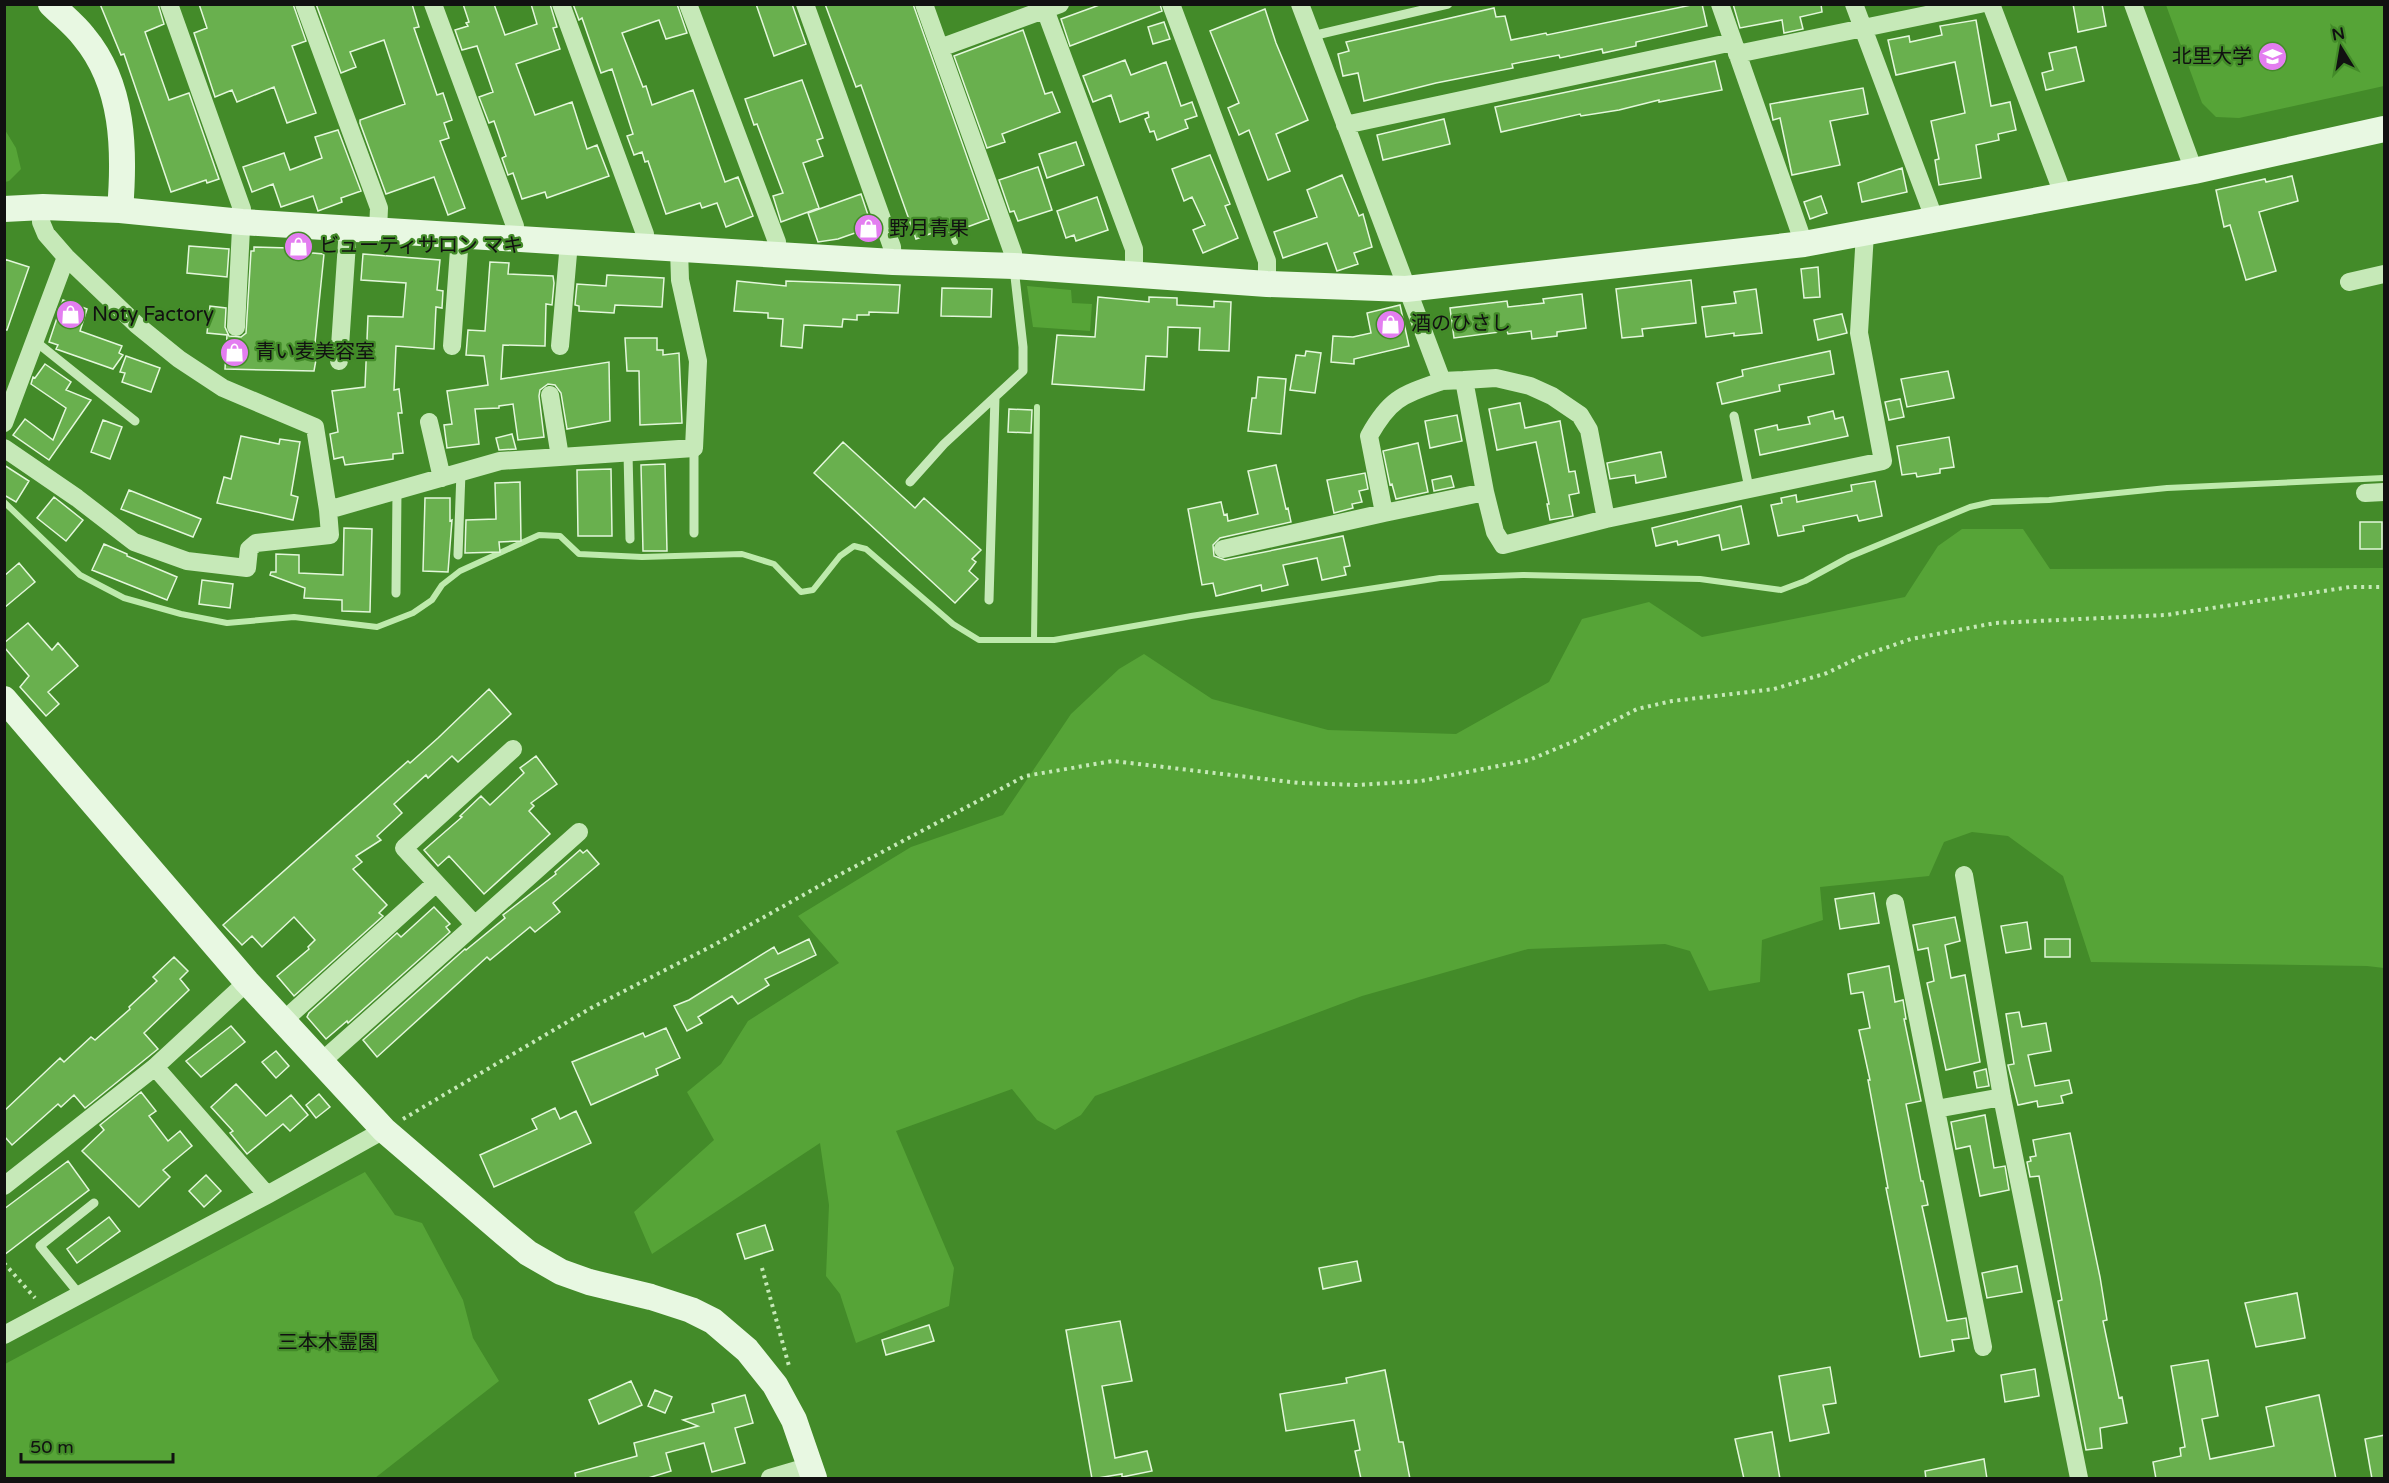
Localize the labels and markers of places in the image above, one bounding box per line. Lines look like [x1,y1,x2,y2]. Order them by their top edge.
school or university icon: 北里大学 [2257,41,2289,73]
place label: 北里大学 [2172,45,2252,69]
shop icon: 野月青果 [852,213,884,245]
place label: 野月青果 [889,217,969,241]
shop icon: ビューティサロン マキ [282,230,314,262]
place label: ビューティサロン マキ [319,234,523,258]
shop icon: Noty Factory [55,299,87,331]
place label: Noty Factory [92,303,214,327]
shop icon: 酒のひさし [1374,308,1406,340]
place label: 酒のひさし [1411,312,1511,336]
shop icon: 青い麦美容室 [218,336,250,368]
place label: 青い麦美容室 [255,340,375,364]

